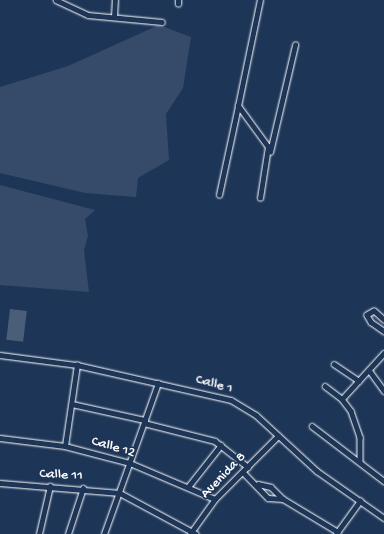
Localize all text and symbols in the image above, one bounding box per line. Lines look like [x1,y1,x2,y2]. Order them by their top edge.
street label: Calle 1 [194,372,234,398]
street label: Calle 12 [89,434,137,462]
street label: Avenida 8 [198,449,250,503]
street label: Calle 11 [39,466,83,486]

